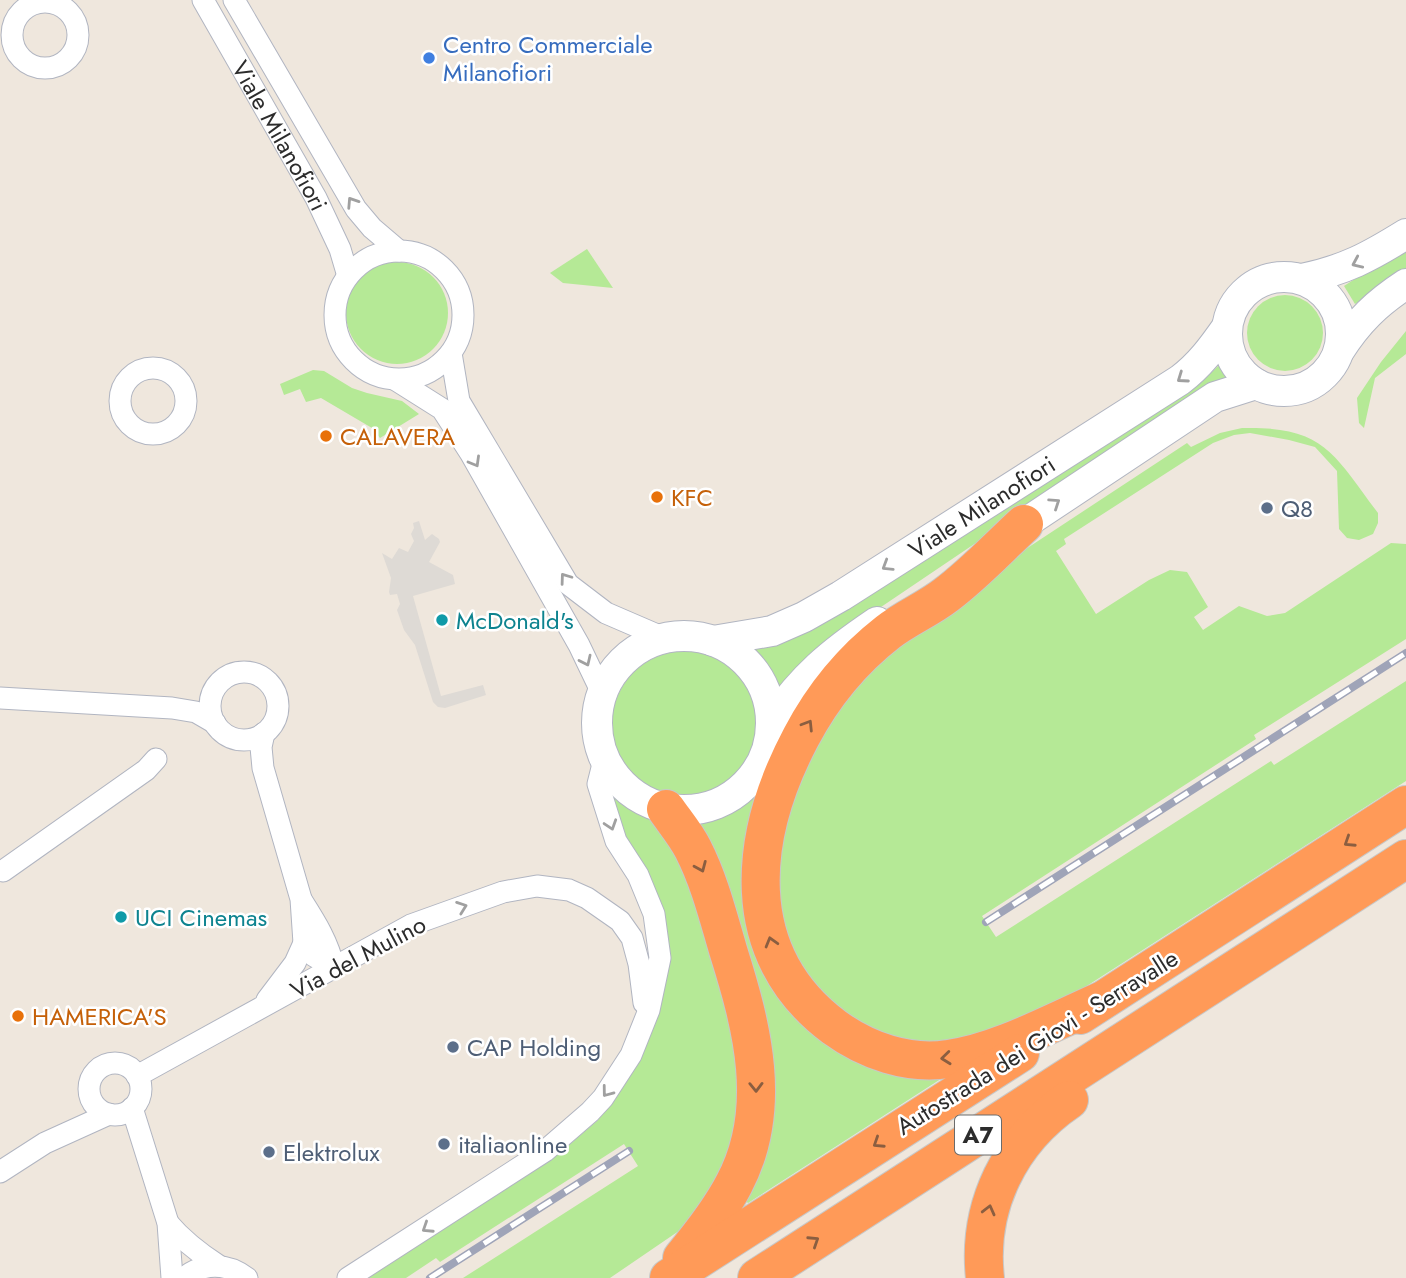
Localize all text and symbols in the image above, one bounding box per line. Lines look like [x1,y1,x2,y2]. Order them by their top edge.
place label: Centro Commerciale Milanofiori [443,27,653,90]
marker: Centro Commerciale Milanofiori [421,50,437,66]
street label: Viale Milanofiori [223,54,337,216]
one-way arrow [347,197,360,210]
one-way arrow [1351,255,1364,269]
one-way arrow [1177,370,1190,382]
place label: CALAVERA [340,419,455,454]
marker: CALAVERA [318,428,334,444]
street label: Viale Milanofiori [901,447,1062,566]
one-way arrow [467,455,480,468]
place label: KFC [671,480,713,515]
marker: KFC [649,489,665,505]
place label: Q8 [1281,491,1313,526]
one-way arrow [1048,499,1061,512]
marker: Q8 [1259,500,1275,516]
one-way arrow [882,558,895,571]
one-way arrow [561,573,574,586]
place label: McDonald's [456,603,574,638]
marker: McDonald's [434,612,450,628]
one-way arrow [578,654,592,666]
one-way arrow [800,720,813,733]
one-way arrow [603,819,617,831]
one-way arrow [1343,834,1356,847]
one-way arrow [693,860,707,872]
place label: UCI Cinemas [135,900,267,935]
one-way arrow [455,901,467,915]
street label: Via del Mulino [284,907,432,1007]
marker: UCI Cinemas [113,909,129,925]
one-way arrow [765,936,780,948]
street label: Autostrada dei Giovi - Serravalle [889,941,1185,1143]
place label: HAMERICA'S [32,999,167,1034]
marker: HAMERICA'S [10,1008,26,1024]
place label: CAP Holding [467,1030,601,1065]
marker: CAP Holding [445,1039,461,1055]
one-way arrow [940,1051,952,1066]
one-way arrow [748,1082,764,1092]
one-way arrow [603,1084,615,1096]
road number: A7 [955,1116,1001,1154]
place label: italiaonline [458,1127,567,1162]
place label: Elektrolux [283,1135,380,1170]
one-way arrow [873,1135,886,1147]
marker: italiaonline [436,1136,452,1152]
marker: Elektrolux [261,1144,277,1160]
one-way arrow [981,1204,995,1216]
one-way arrow [421,1220,434,1233]
one-way arrow [806,1237,819,1249]

